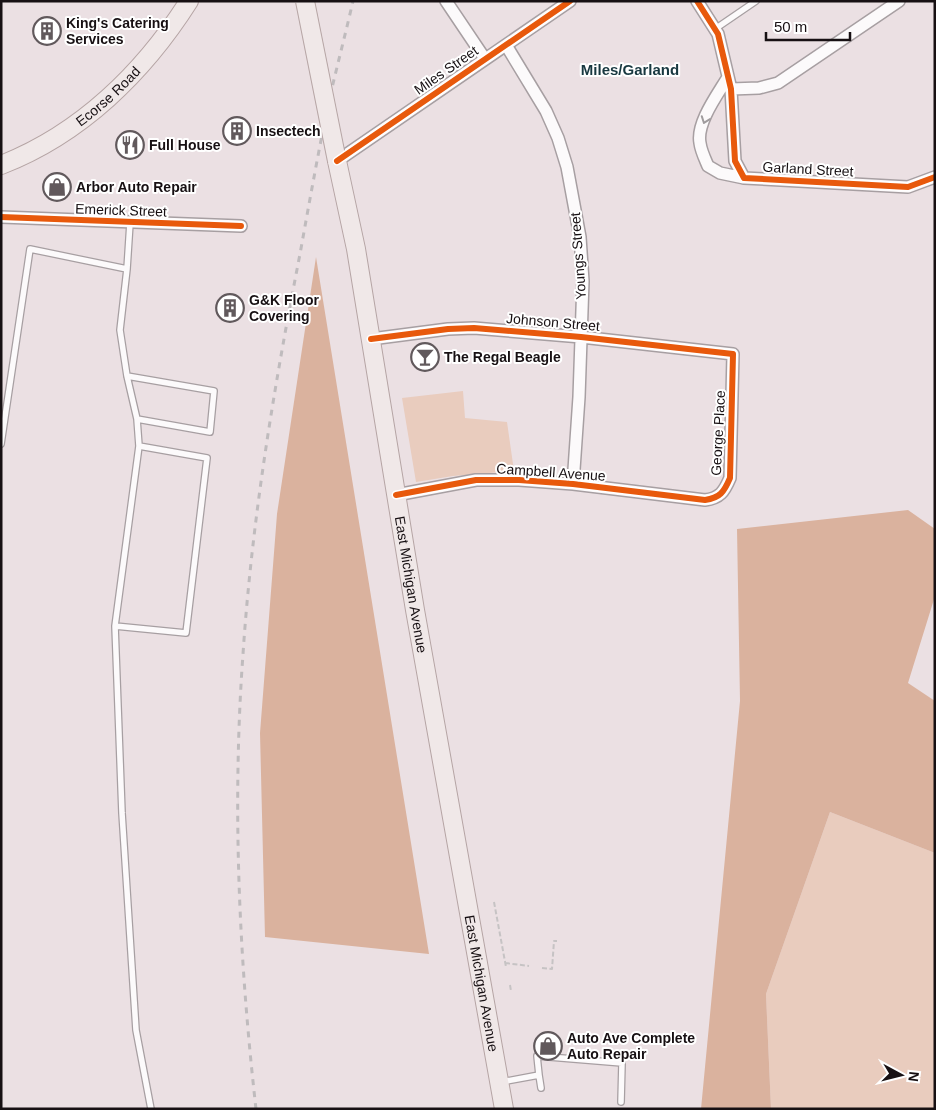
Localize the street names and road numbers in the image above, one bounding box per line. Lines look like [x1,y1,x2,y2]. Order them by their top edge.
street label: Miles Street [411,42,481,98]
street label: Ecorse Road [73,63,143,129]
street label: Garland Street [762,159,854,179]
street label: Emerick Street [75,200,167,220]
street label: Youngs Street [567,212,589,300]
street label: Johnson Street [505,310,601,334]
street label: George Place [708,390,728,476]
street label: Campbell Avenue [496,460,606,484]
street label: East Michigan Avenue [392,515,431,654]
street label: East Michigan Avenue [462,914,502,1053]

